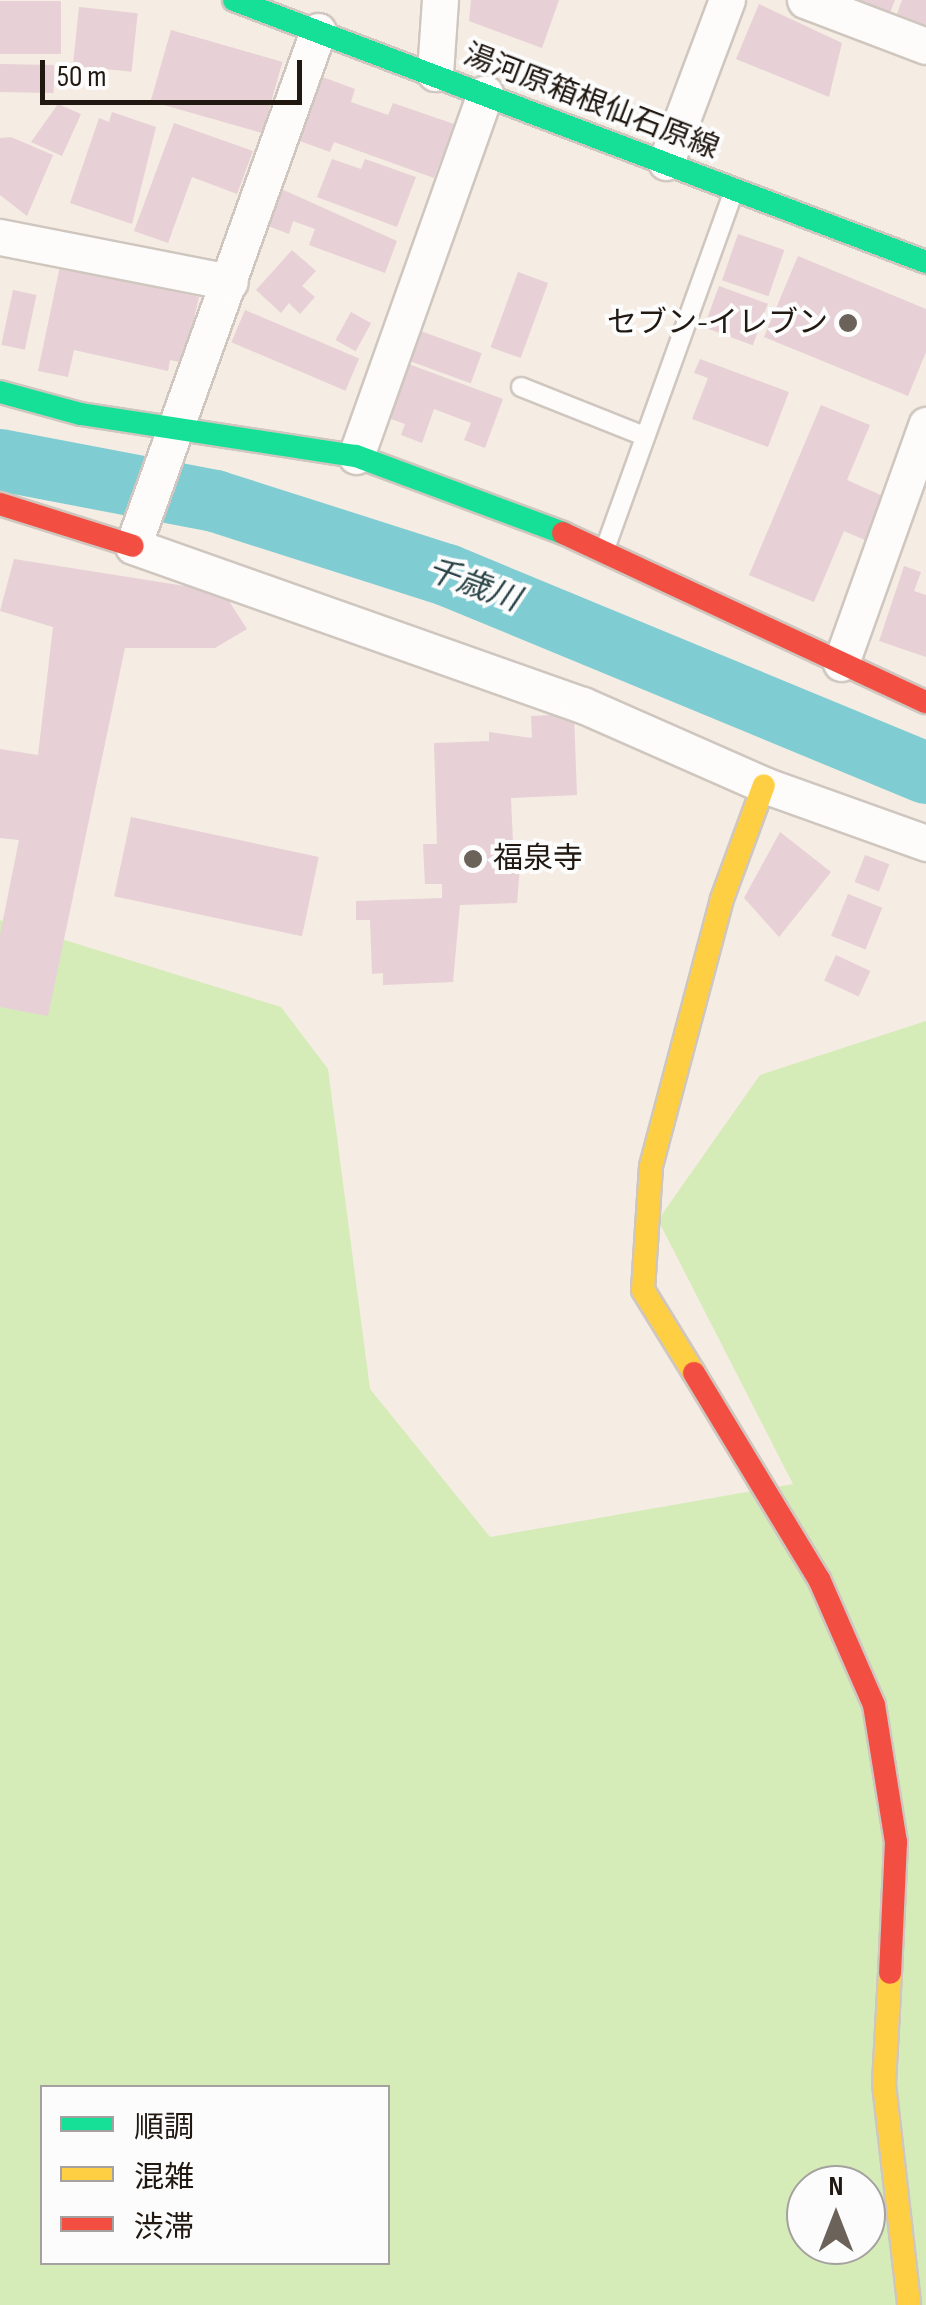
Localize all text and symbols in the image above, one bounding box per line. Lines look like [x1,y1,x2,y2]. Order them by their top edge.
street label: 湯河原箱根仙石原線 [459,37,723,167]
scale bar [45,40,308,102]
text: 50 m [57,59,106,95]
place label: セブン-イレブン [607,305,828,341]
marker: セブン-イレブン [837,312,859,334]
water label: 千歳川 [421,552,525,620]
place label: 福泉寺 [493,841,583,877]
marker: 福泉寺 [462,848,484,870]
legend [40,2085,390,2265]
text: 順調 [134,2110,194,2146]
text: 混雑 [134,2160,194,2196]
north arrow [786,2165,886,2265]
text: N [829,2170,843,2203]
text: 渋滞 [134,2210,194,2246]

